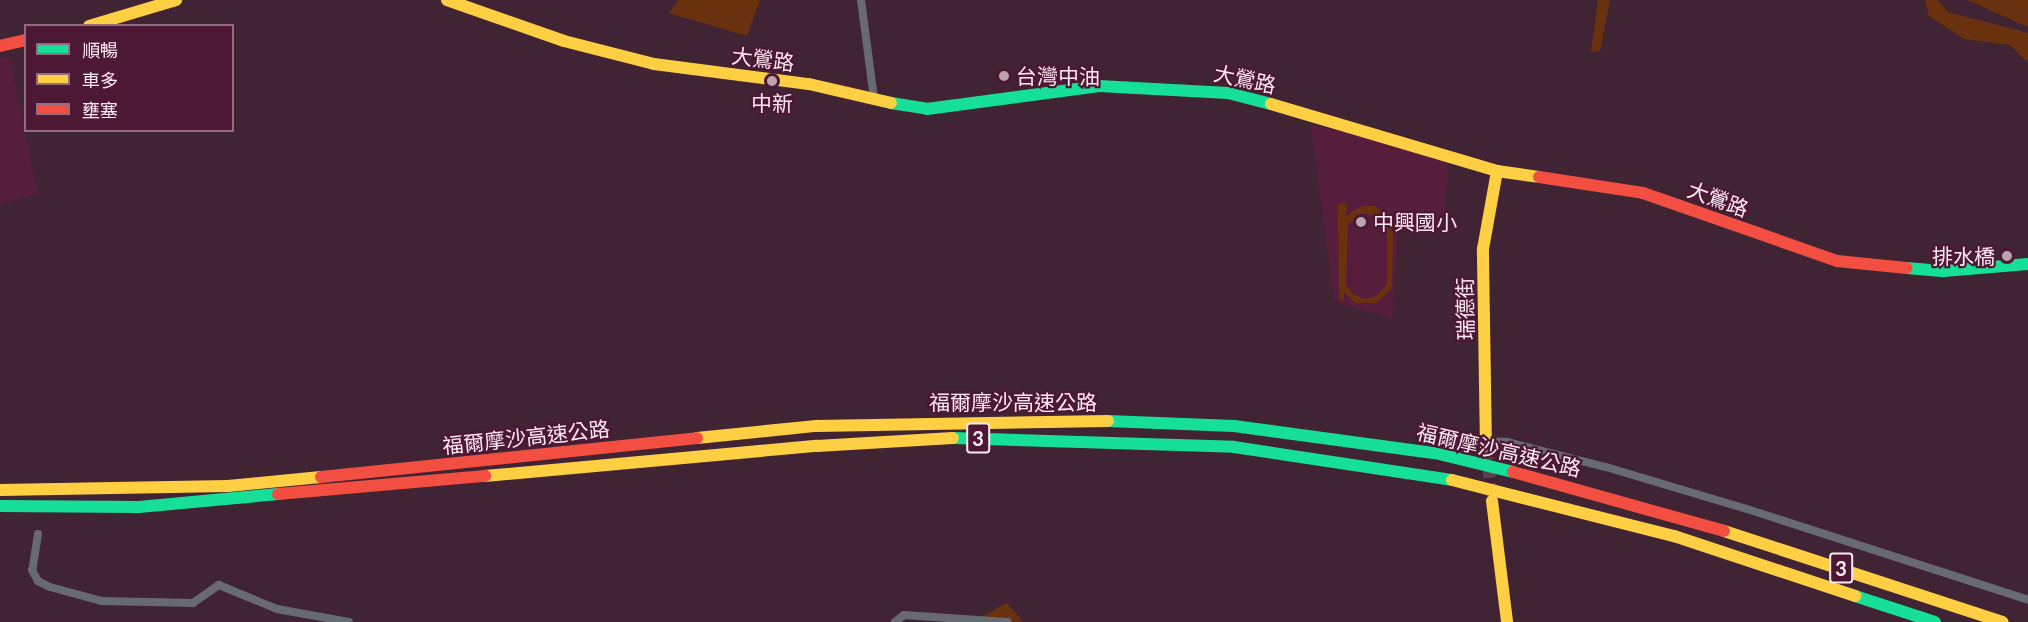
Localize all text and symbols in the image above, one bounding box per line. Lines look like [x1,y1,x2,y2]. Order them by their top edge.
legend [24,24,234,132]
text: 順暢 [82,39,118,61]
street label: 大鶯路 [730,43,796,75]
street label: 大鶯路 [1212,60,1278,98]
place label: 台灣中油 [1016,63,1100,89]
text: 車多 [82,69,118,91]
marker: 台灣中油 [997,69,1011,83]
marker: 中新 [765,74,779,88]
place label: 中新 [751,90,793,116]
text: 壅塞 [82,99,118,121]
street label: 大鶯路 [1684,176,1752,222]
place label: 中興國小 [1373,209,1457,235]
marker: 中興國小 [1354,215,1368,229]
place label: 排水橋 [1932,243,1995,269]
marker: 排水橋 [2000,249,2014,263]
street label: 瑞德街 [1452,277,1478,341]
street label: 福爾摩沙高速公路 [929,389,1097,415]
street label: 福爾摩沙高速公路 [441,416,611,458]
street label: 福爾摩沙高速公路 [1414,419,1584,481]
road number: 3 [966,421,990,455]
road number: 3 [1829,551,1853,585]

